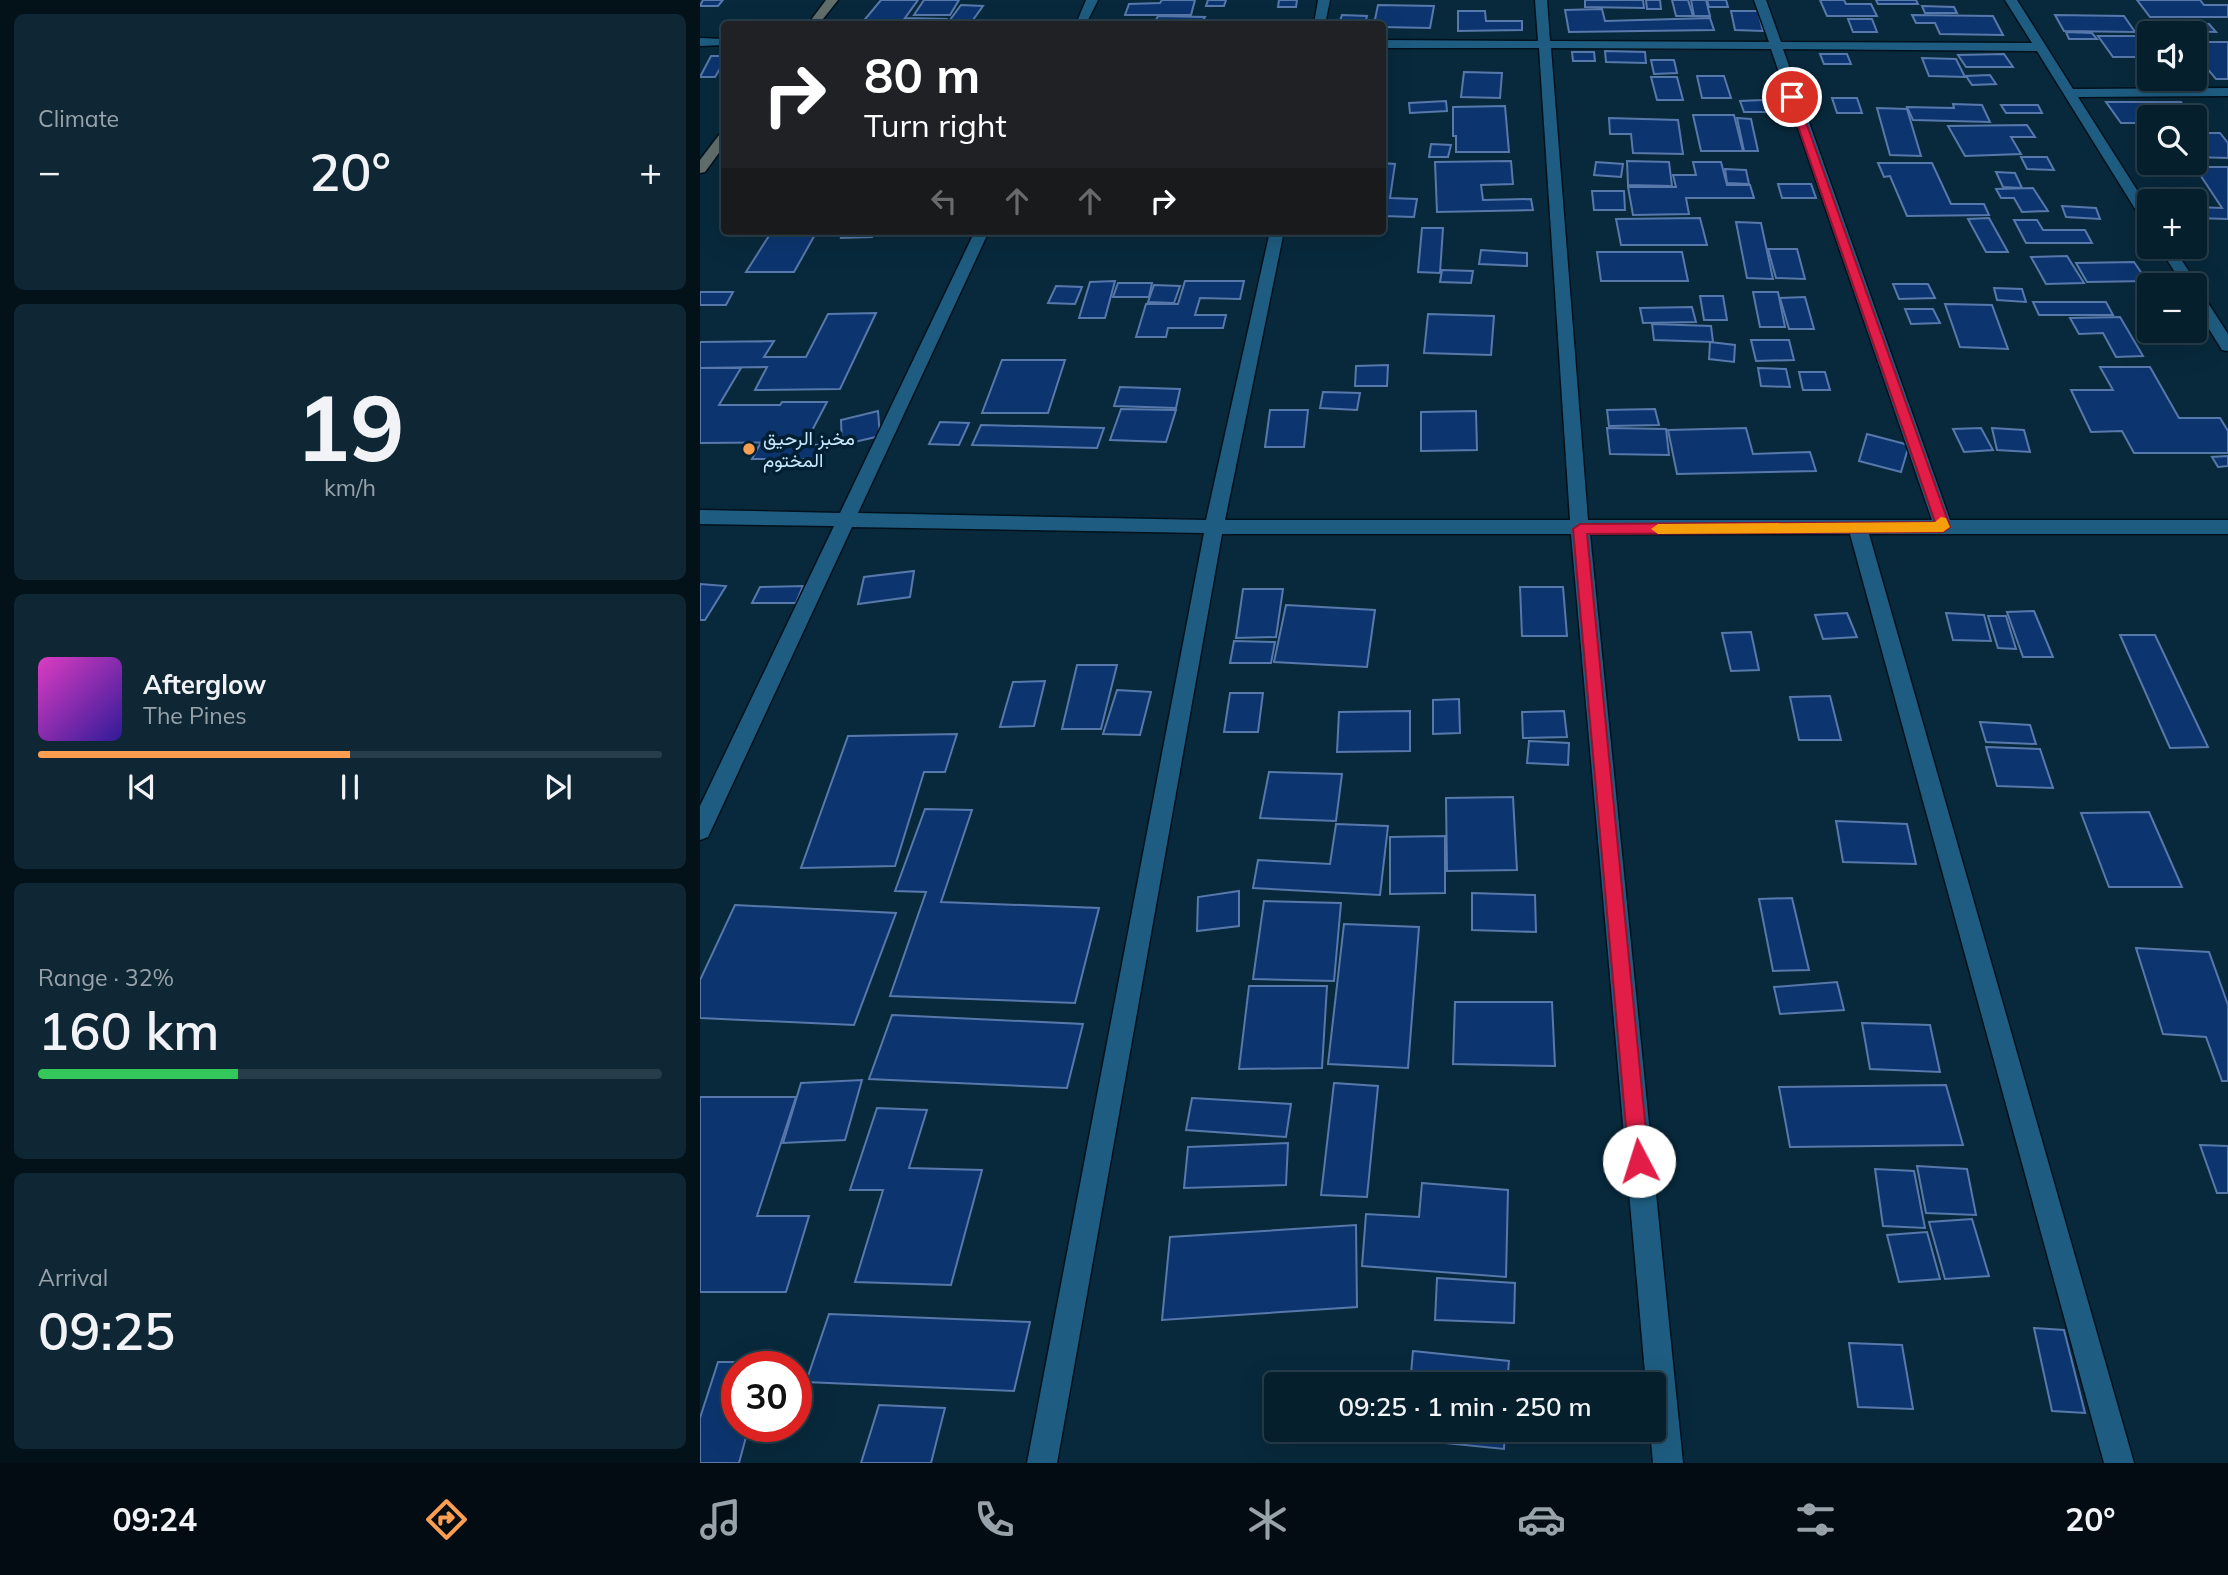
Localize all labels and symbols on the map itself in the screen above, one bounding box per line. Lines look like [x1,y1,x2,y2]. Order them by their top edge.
pin [1762,67,1822,127]
place label: مخبز الرحيق المختوم [763,426,855,473]
marker: مخبز الرحيق المختوم [741,441,757,457]
position arrow [1602,1124,1676,1198]
speed limit sign: 30 [721,1351,812,1442]

